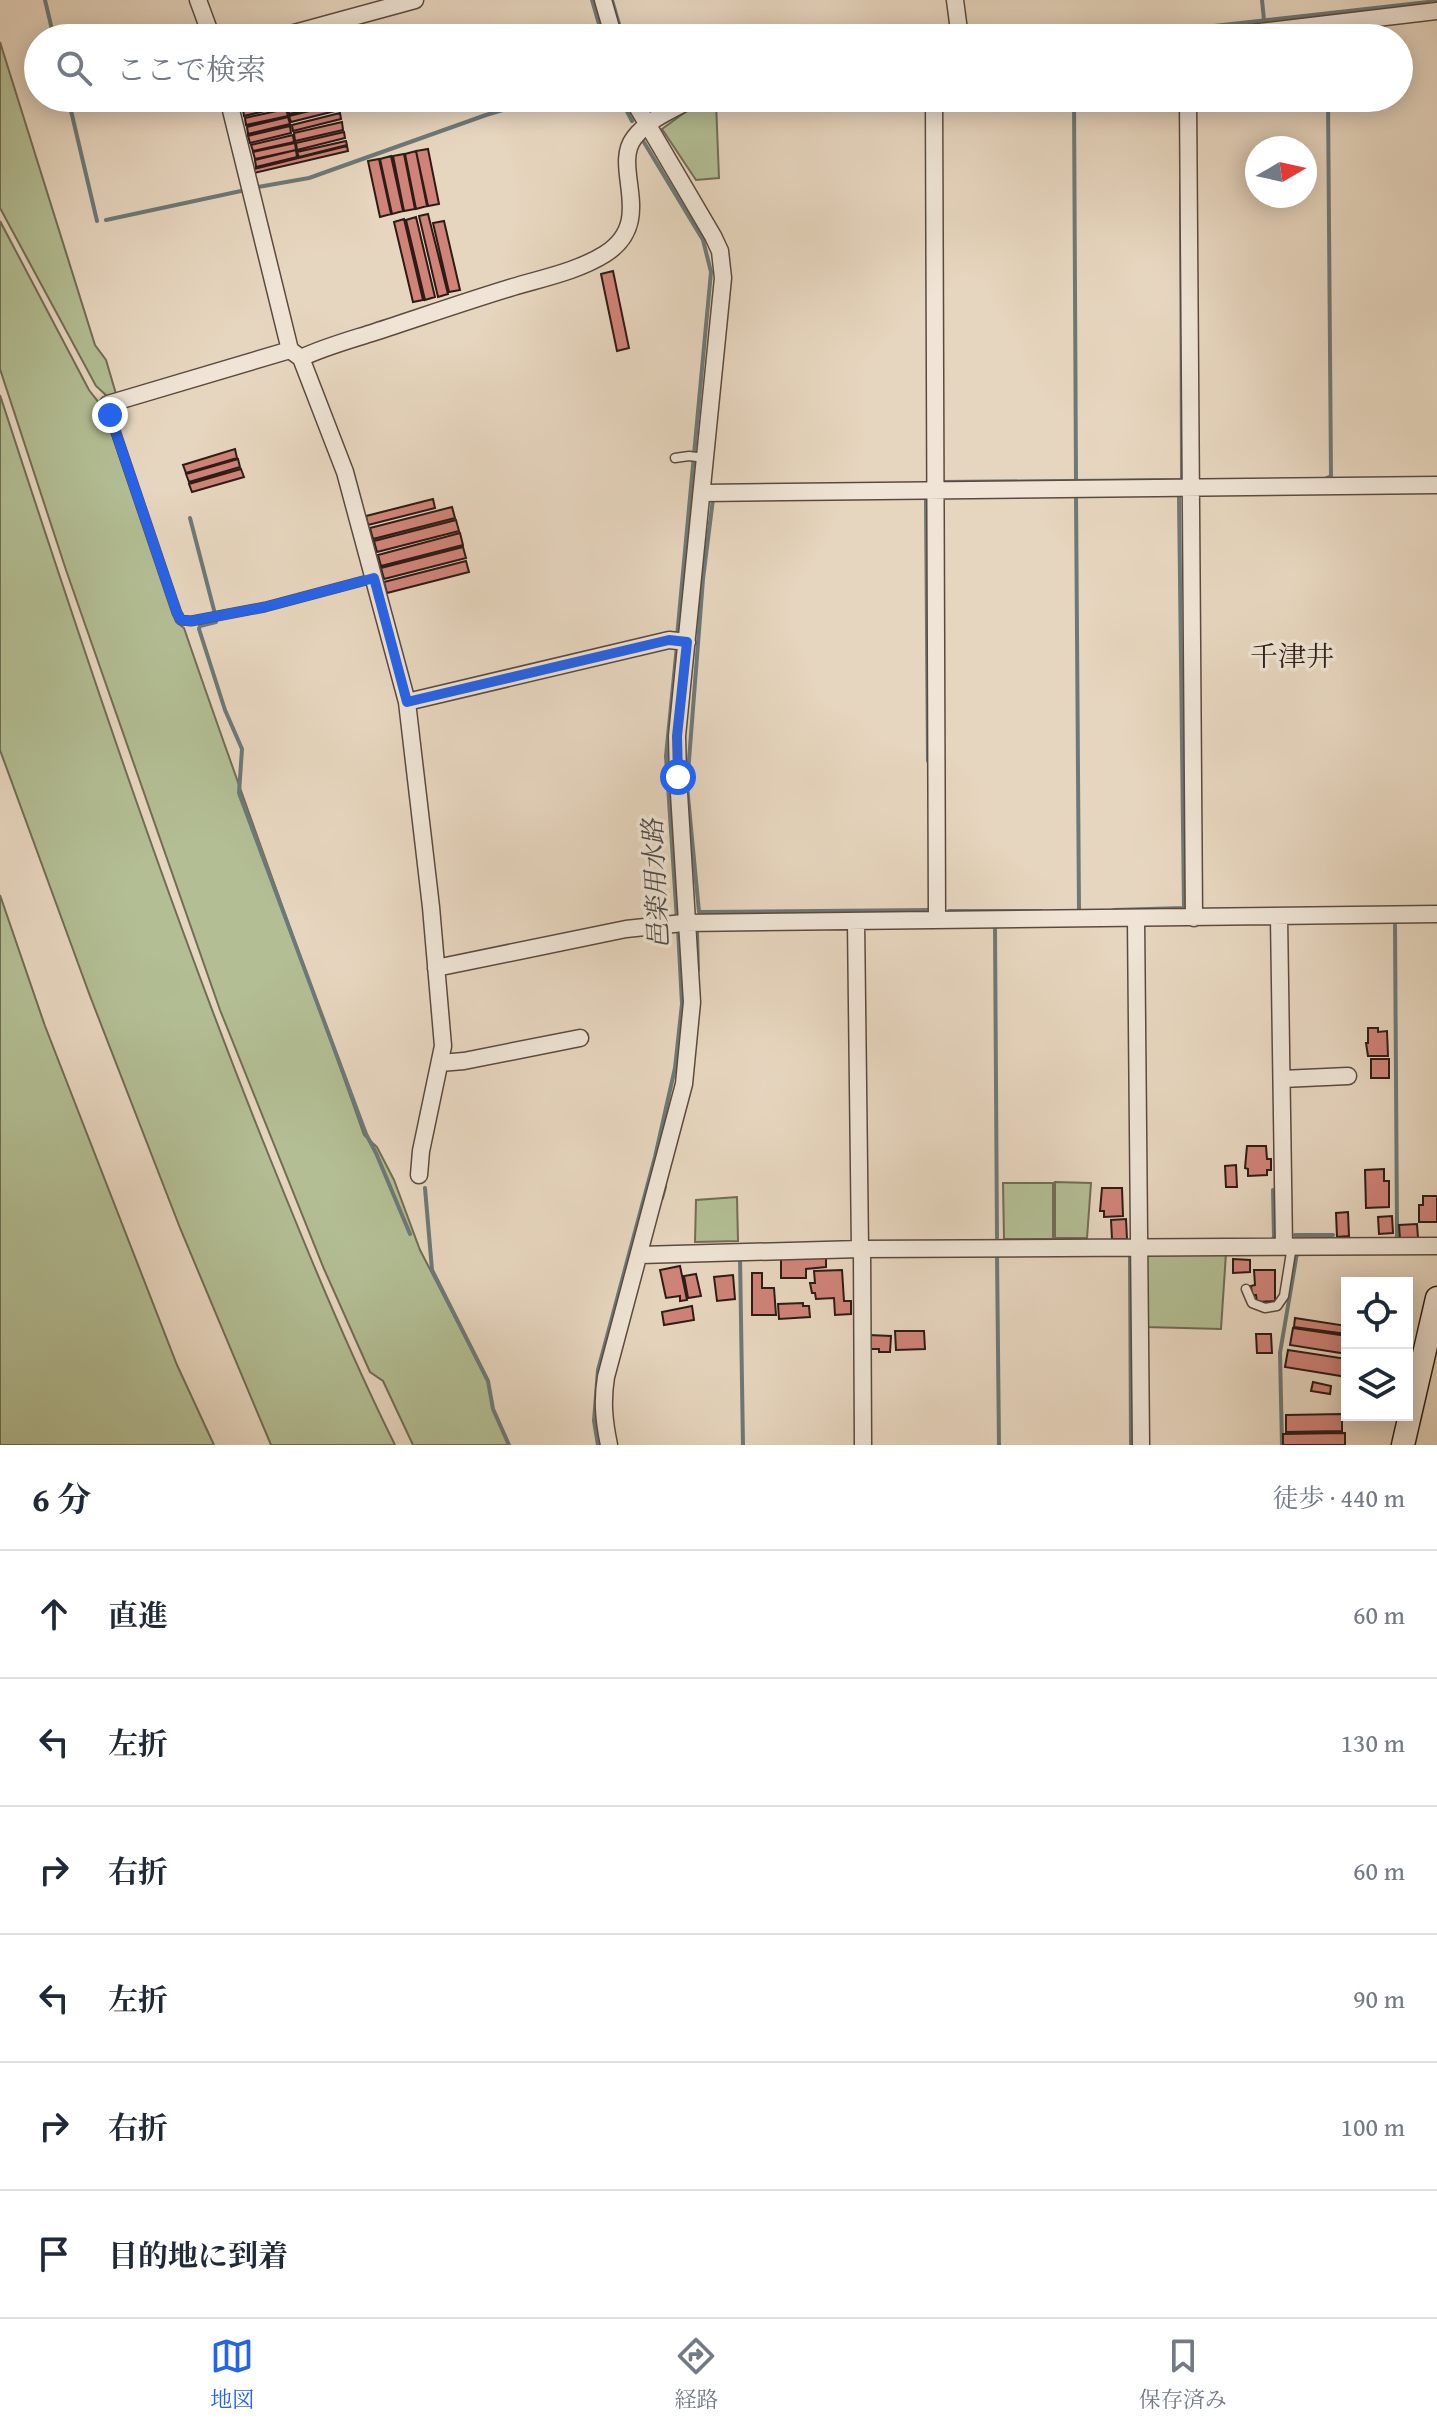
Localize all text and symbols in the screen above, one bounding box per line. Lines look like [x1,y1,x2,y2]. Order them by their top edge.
search box [24,24,1413,112]
icon: search [52,46,96,90]
text: ここで検索 [116,47,266,91]
north arrow [1245,136,1317,208]
route end [92,397,128,433]
district label: 千津井 [1250,635,1334,676]
route start [660,759,696,795]
water label: 邑楽用水路 [632,816,678,950]
map controls [1341,1277,1413,1421]
button: locate [1341,1277,1413,1349]
button: layers [1341,1349,1413,1421]
text: 6 分 [32,1474,91,1523]
text: 徒歩 · 440 m [1273,1478,1405,1517]
icon: ahead [32,1592,76,1636]
text: 直進 [108,1593,168,1637]
text: 60 m [1353,1595,1405,1634]
icon: left [32,1720,76,1764]
text: 左折 [108,1721,168,1765]
text: 130 m [1340,1723,1405,1762]
icon: right [32,1848,76,1892]
text: 右折 [108,1849,168,1893]
text: 60 m [1353,1851,1405,1890]
icon: left [32,1976,76,2020]
text: 左折 [108,1977,168,2021]
text: 90 m [1353,1979,1405,2018]
icon: right [32,2104,76,2148]
text: 右折 [108,2105,168,2149]
text: 100 m [1340,2107,1405,2146]
icon: arrive [32,2232,76,2276]
text: 目的地に到着 [108,2233,288,2277]
tab: 地図 [210,2334,254,2415]
tab: 経路 [674,2334,719,2415]
tab: 保存済み [1139,2334,1227,2415]

